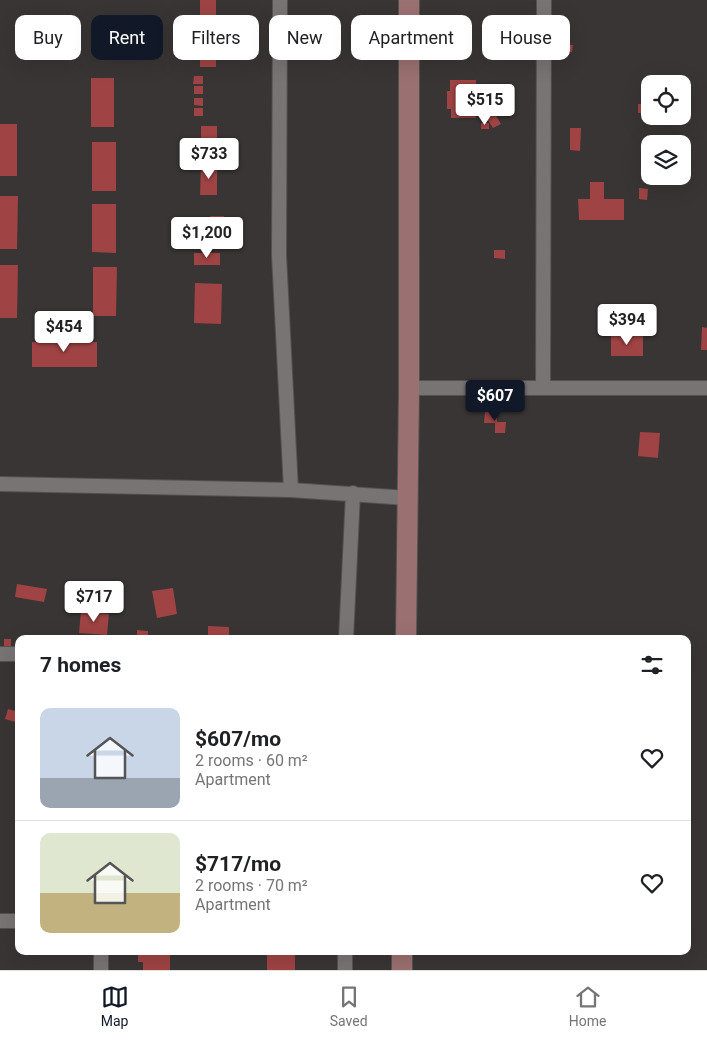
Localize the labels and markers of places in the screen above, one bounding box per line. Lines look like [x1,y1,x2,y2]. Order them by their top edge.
pin: $515 [455,84,515,126]
pin: $733 [179,138,239,180]
pin: $1,200 [166,216,248,259]
pin: $394 [597,304,657,346]
pin: $454 [34,310,94,353]
pin: $607 [465,380,525,422]
pin: $717 [64,580,124,623]

